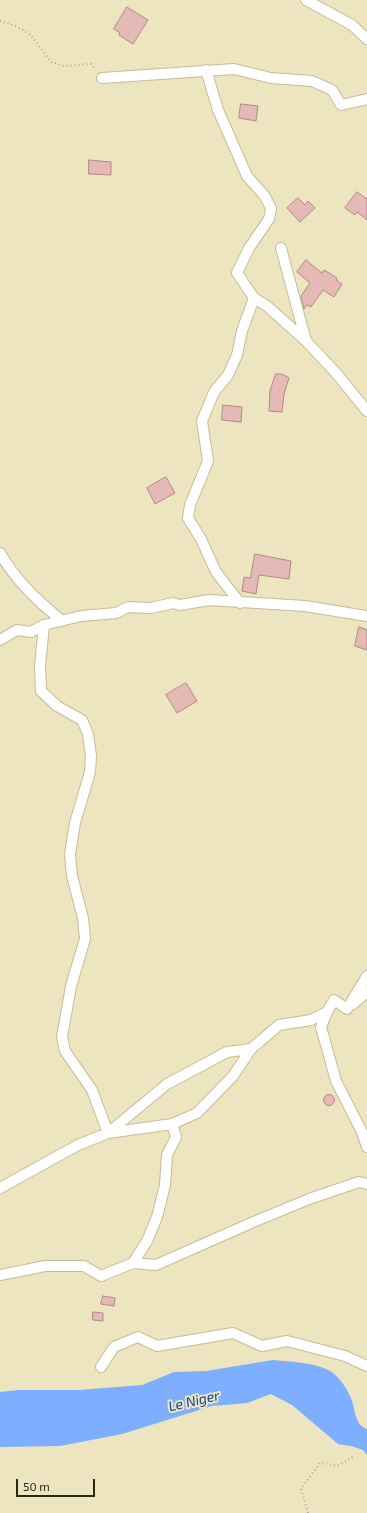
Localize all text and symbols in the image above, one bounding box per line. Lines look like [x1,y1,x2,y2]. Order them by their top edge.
water label: Le Niger [167,1387,221,1415]
scale bar [18,1471,97,1497]
text: 50 m [23,1479,50,1493]

